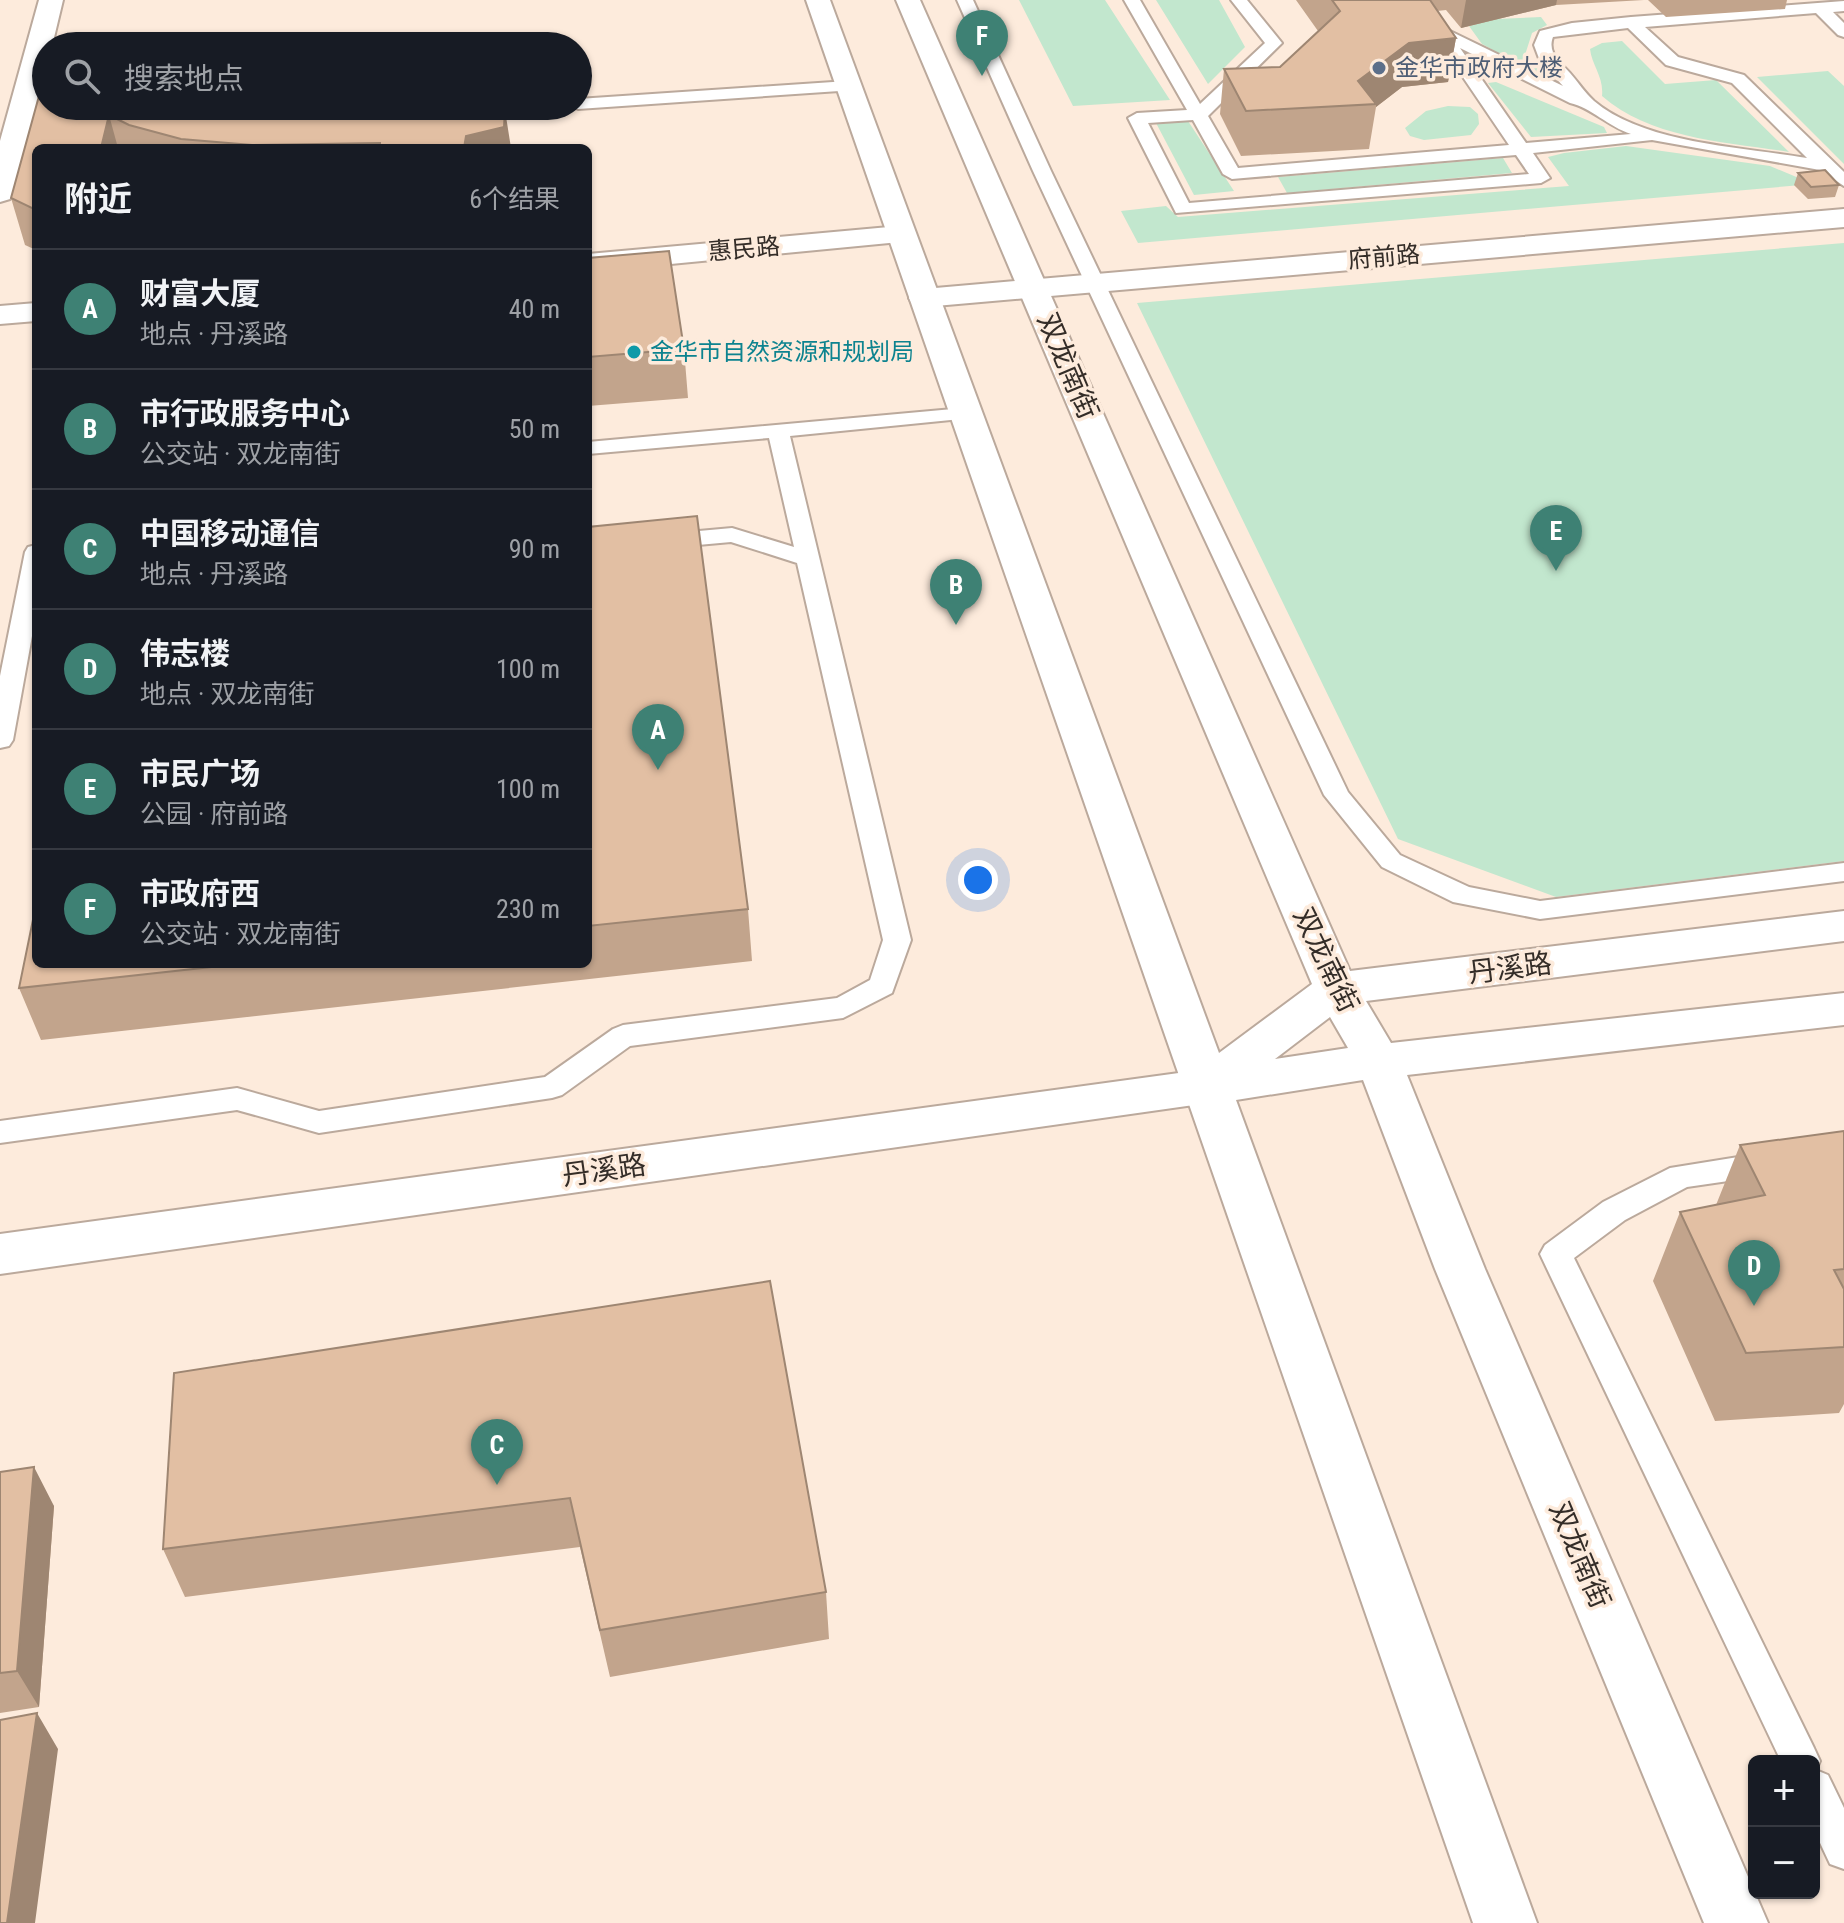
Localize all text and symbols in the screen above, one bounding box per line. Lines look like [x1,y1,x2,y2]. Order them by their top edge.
pin: F [956,10,1008,76]
search box [32,32,592,120]
icon: search [60,54,104,98]
place label: 金华市政府大楼 [1395,54,1563,82]
marker: 金华市政府大楼 [1370,59,1388,77]
text: 搜索地点 [124,61,244,96]
text: 附近 [64,179,132,219]
text: 6个结果 [469,184,560,214]
street label: 惠民路 [707,232,781,266]
street label: 府前路 [1347,240,1421,274]
text: 财富大厦 [140,276,260,311]
text: A [82,294,98,324]
text: 40 m [509,294,560,324]
street label: 双龙南街 [1031,308,1105,424]
text: 地点 · 丹溪路 [140,319,288,349]
place label: 金华市自然资源和规划局 [650,338,914,366]
marker: 金华市自然资源和规划局 [625,343,643,361]
text: 市行政服务中心 [140,396,350,431]
text: B [83,414,97,444]
text: 50 m [509,414,560,444]
text: 公交站 · 双龙南街 [140,439,340,469]
pin: E [1530,505,1582,571]
text: 中国移动通信 [140,516,320,551]
text: C [83,534,97,564]
text: 90 m [509,534,560,564]
text: 地点 · 丹溪路 [140,559,288,589]
pin: B [930,559,982,625]
text: 伟志楼 [140,636,230,671]
text: D [83,654,97,684]
text: 100 m [496,654,560,684]
text: 地点 · 双龙南街 [140,679,314,709]
pin: A [632,704,684,770]
text: 市民广场 [140,756,260,791]
text: E [84,774,96,804]
text: 100 m [496,774,560,804]
text: 公园 · 府前路 [140,799,288,829]
your location [958,860,998,900]
text: 市政府西 [140,876,260,911]
text: F [84,894,96,924]
text: 230 m [496,894,560,924]
street label: 双龙南街 [1287,902,1365,1018]
text: 公交站 · 双龙南街 [140,919,340,949]
street label: 丹溪路 [1466,947,1554,989]
street label: 丹溪路 [560,1148,648,1192]
pin: D [1728,1240,1780,1306]
pin: C [471,1419,523,1485]
street label: 双龙南街 [1543,1497,1617,1613]
map controls [1748,1755,1820,1899]
button: + [1748,1755,1820,1827]
button: − [1748,1827,1820,1899]

